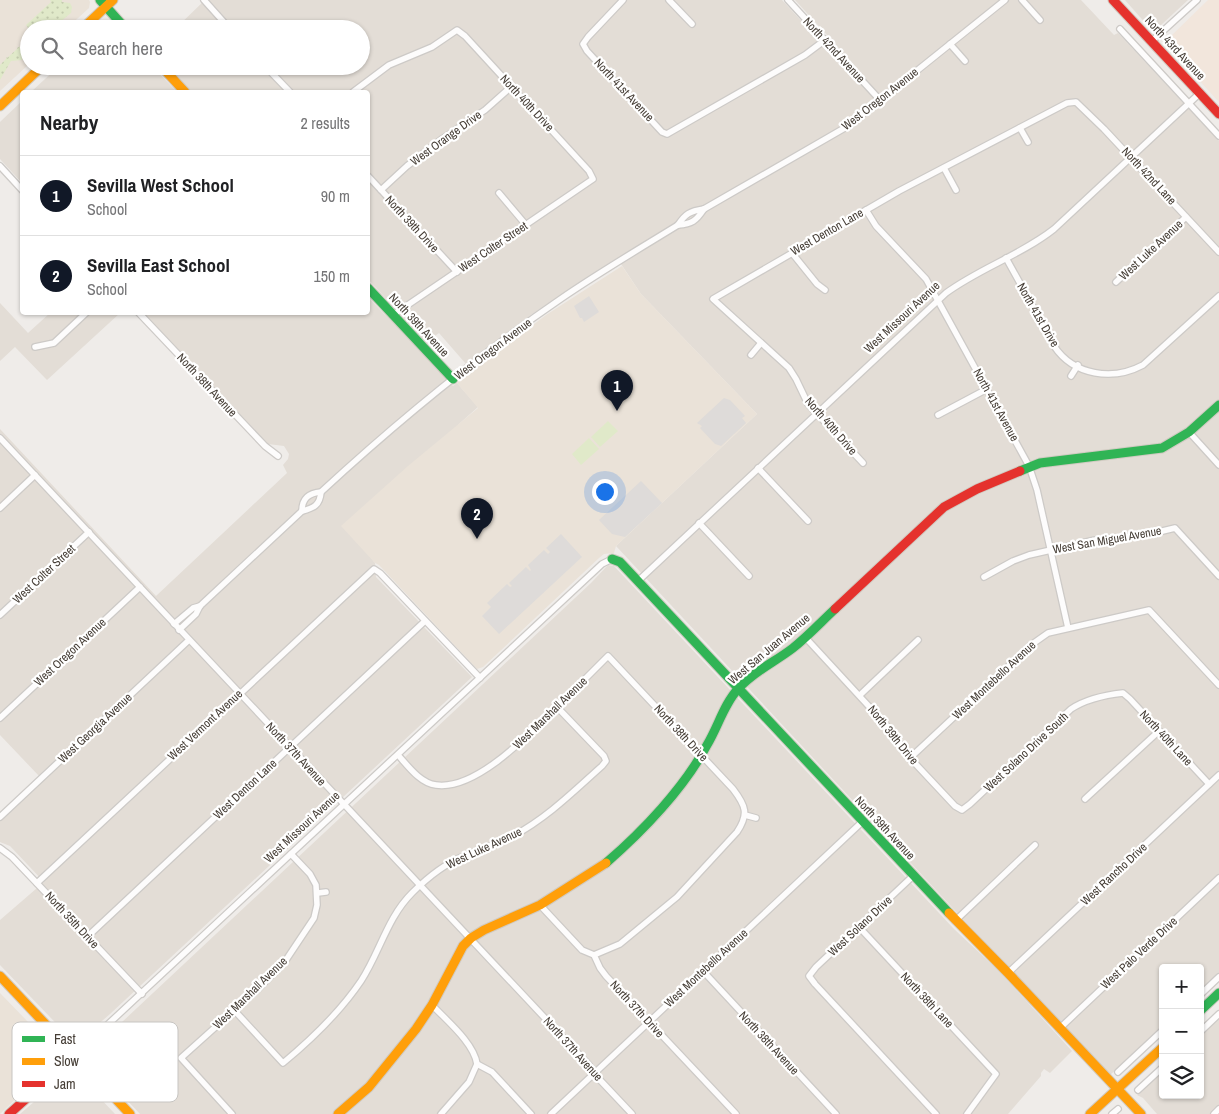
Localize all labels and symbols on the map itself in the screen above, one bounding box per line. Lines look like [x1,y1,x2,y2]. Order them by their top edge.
street label: North 43rd Avenue [1141,13,1209,83]
street label: North 42nd Avenue [799,14,869,86]
street label: North 41st Avenue [591,55,657,125]
street label: West Oregon Avenue [838,64,922,134]
street label: North 40th Drive [497,71,557,135]
street label: West Orange Drive [407,107,485,169]
street label: North 42nd Lane [1118,144,1180,208]
street label: North 39th Drive [382,192,442,256]
street label: West Denton Lane [788,205,866,259]
street label: West Luke Avenue [1116,216,1186,284]
street label: West Colter Street [455,218,531,276]
street label: West Missouri Avenue [861,278,943,356]
street label: North 41st Drive [1013,280,1063,350]
street label: North 39th Avenue [385,290,453,360]
street label: West Oregon Avenue [451,315,535,383]
street label: North 38th Avenue [173,350,241,420]
street label: North 41st Avenue [969,366,1023,444]
pin: 1 [601,370,633,411]
street label: North 40th Drive [801,394,861,458]
your location [592,479,618,505]
pin: 2 [461,498,493,539]
street label: West San Miguel Avenue [1051,523,1163,557]
street label: West Colter Street [9,541,79,607]
street label: West San Juan Avenue [725,610,813,688]
street label: West Oregon Avenue [30,614,110,690]
street label: West Montebello Avenue [949,637,1039,723]
street label: West Marshall Avenue [509,673,591,753]
street label: West Vermont Avenue [164,686,246,764]
street label: West Georgia Avenue [54,689,136,767]
street label: North 38th Drive [651,701,711,765]
street label: North 39th Drive [864,702,922,768]
street label: North 40th Lane [1136,707,1196,769]
street label: West Solano Drive South [980,709,1072,795]
street label: North 37th Avenue [262,719,330,789]
street label: West Denton Lane [210,755,280,823]
street label: West Missouri Avenue [261,788,343,866]
street label: North 39th Avenue [851,793,919,863]
street label: West Luke Avenue [444,823,524,873]
street label: West Rancho Drive [1077,839,1151,909]
street label: North 35th Drive [42,888,102,952]
street label: West Solano Drive [825,892,895,960]
street label: West Palo Verde Drive [1097,913,1181,993]
street label: West Montebello Avenue [661,925,751,1011]
street label: West Marshall Avenue [209,953,291,1033]
street label: North 38th Lane [897,969,957,1031]
street label: North 37th Drive [607,977,667,1041]
street label: North 38th Avenue [735,1008,803,1078]
street label: North 37th Avenue [540,1013,606,1085]
legend [12,1022,178,1102]
text: Fast [54,1030,76,1048]
text: Slow [54,1052,80,1070]
text: Jam [54,1075,76,1093]

